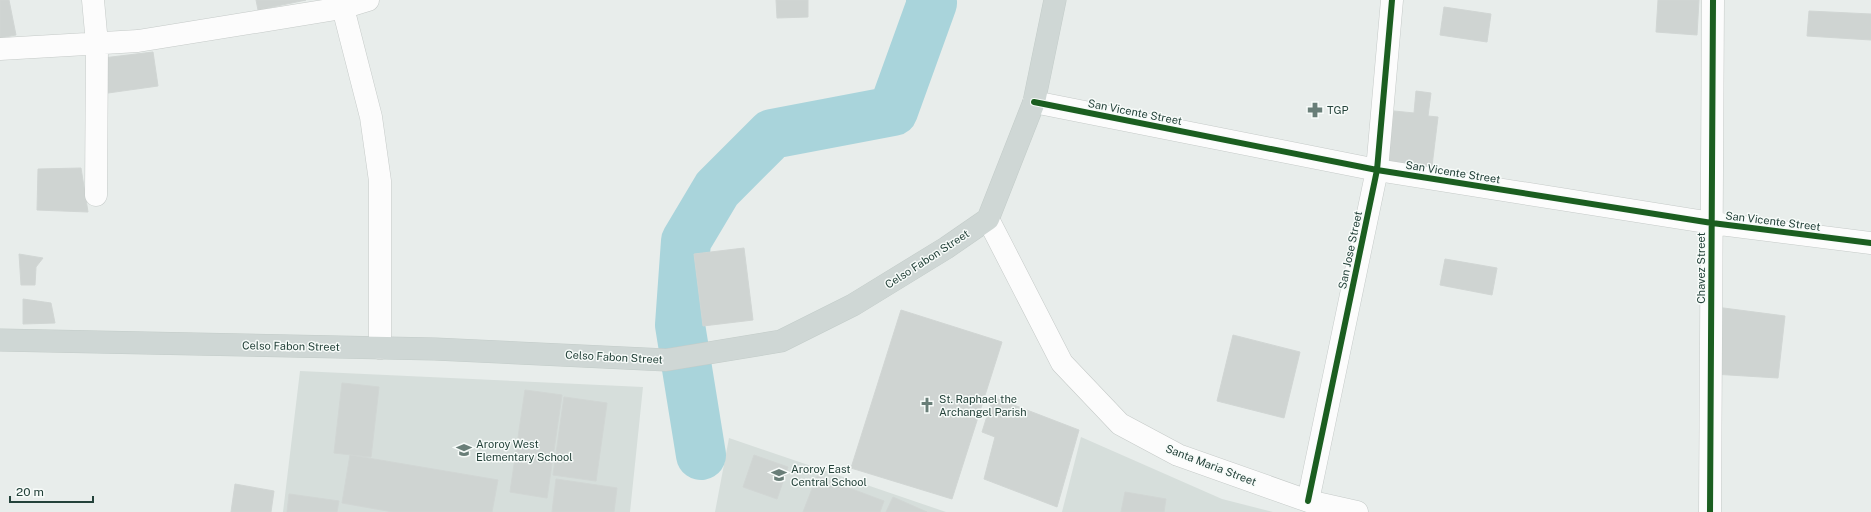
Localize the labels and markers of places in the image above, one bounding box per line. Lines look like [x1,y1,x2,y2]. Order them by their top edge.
pharmacy icon: TGP [1306,101,1324,119]
place label: TGP [1327,104,1349,116]
place label: St. Raphael the Archangel Parish [939,393,1027,418]
church icon: St. Raphael the Archangel Parish [918,396,936,414]
place label: Aroroy West Elementary School [476,438,573,463]
school or university icon: Aroroy West Elementary School [455,441,473,459]
place label: Aroroy East Central School [791,463,867,488]
school or university icon: Aroroy East Central School [770,466,788,484]

